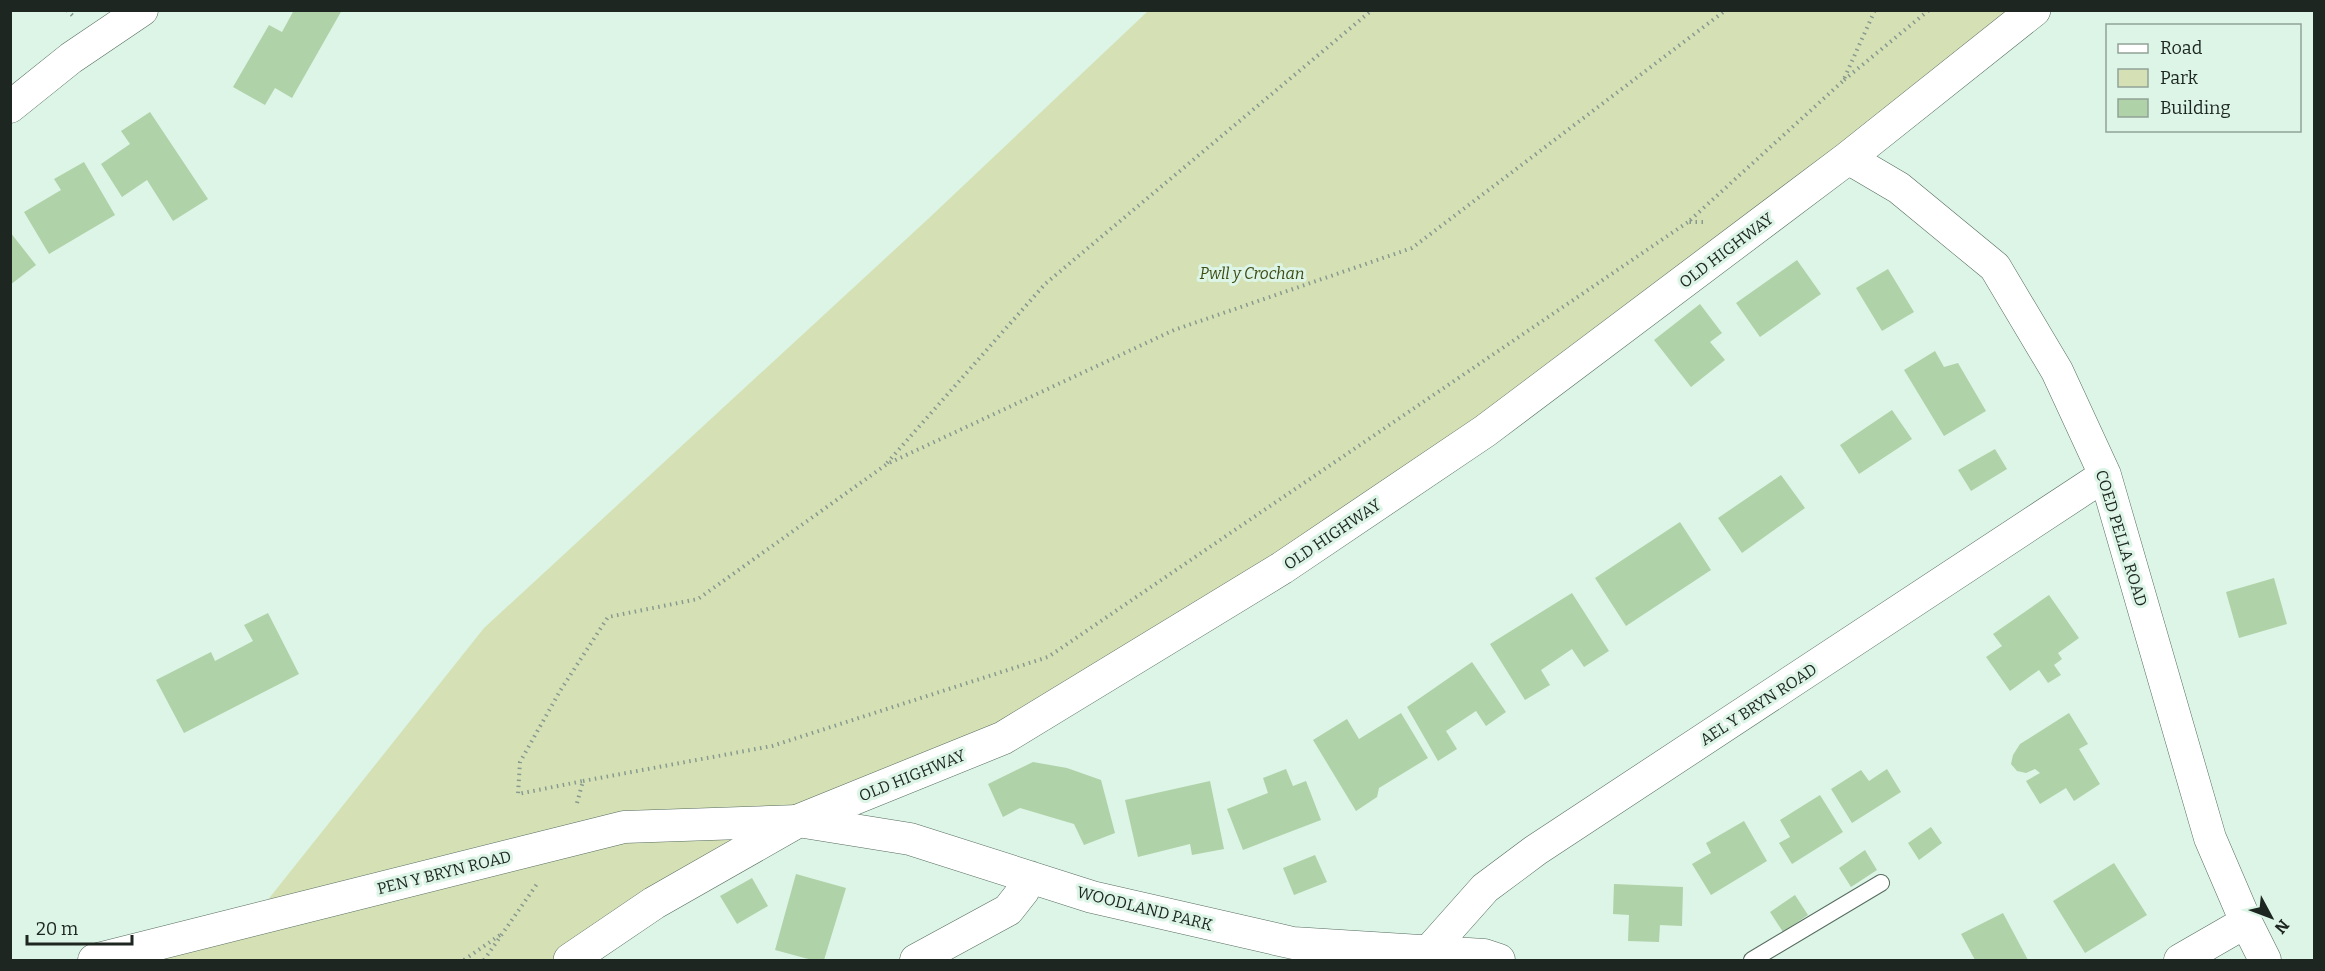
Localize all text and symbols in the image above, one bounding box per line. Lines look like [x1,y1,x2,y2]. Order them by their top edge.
legend [2106,24,2301,132]
text: Road [2160,37,2203,59]
text: Park [2160,67,2199,89]
text: Building [2160,97,2231,119]
street label: OLD HIGHWAY [1675,208,1778,292]
park label: Pwll y Crochan [1199,264,1305,283]
street label: COED PELLA ROAD [2092,468,2151,609]
street label: OLD HIGHWAY [1280,494,1385,574]
street label: AEL Y BRYN ROAD [1696,660,1820,749]
street label: OLD HIGHWAY [856,745,969,805]
street label: PEN Y BRYN ROAD [375,847,513,898]
street label: WOODLAND PARK [1075,882,1215,935]
north arrow [2241,887,2301,947]
scale bar [27,908,132,946]
text: N [2271,916,2293,937]
text: 20 m [36,918,78,940]

